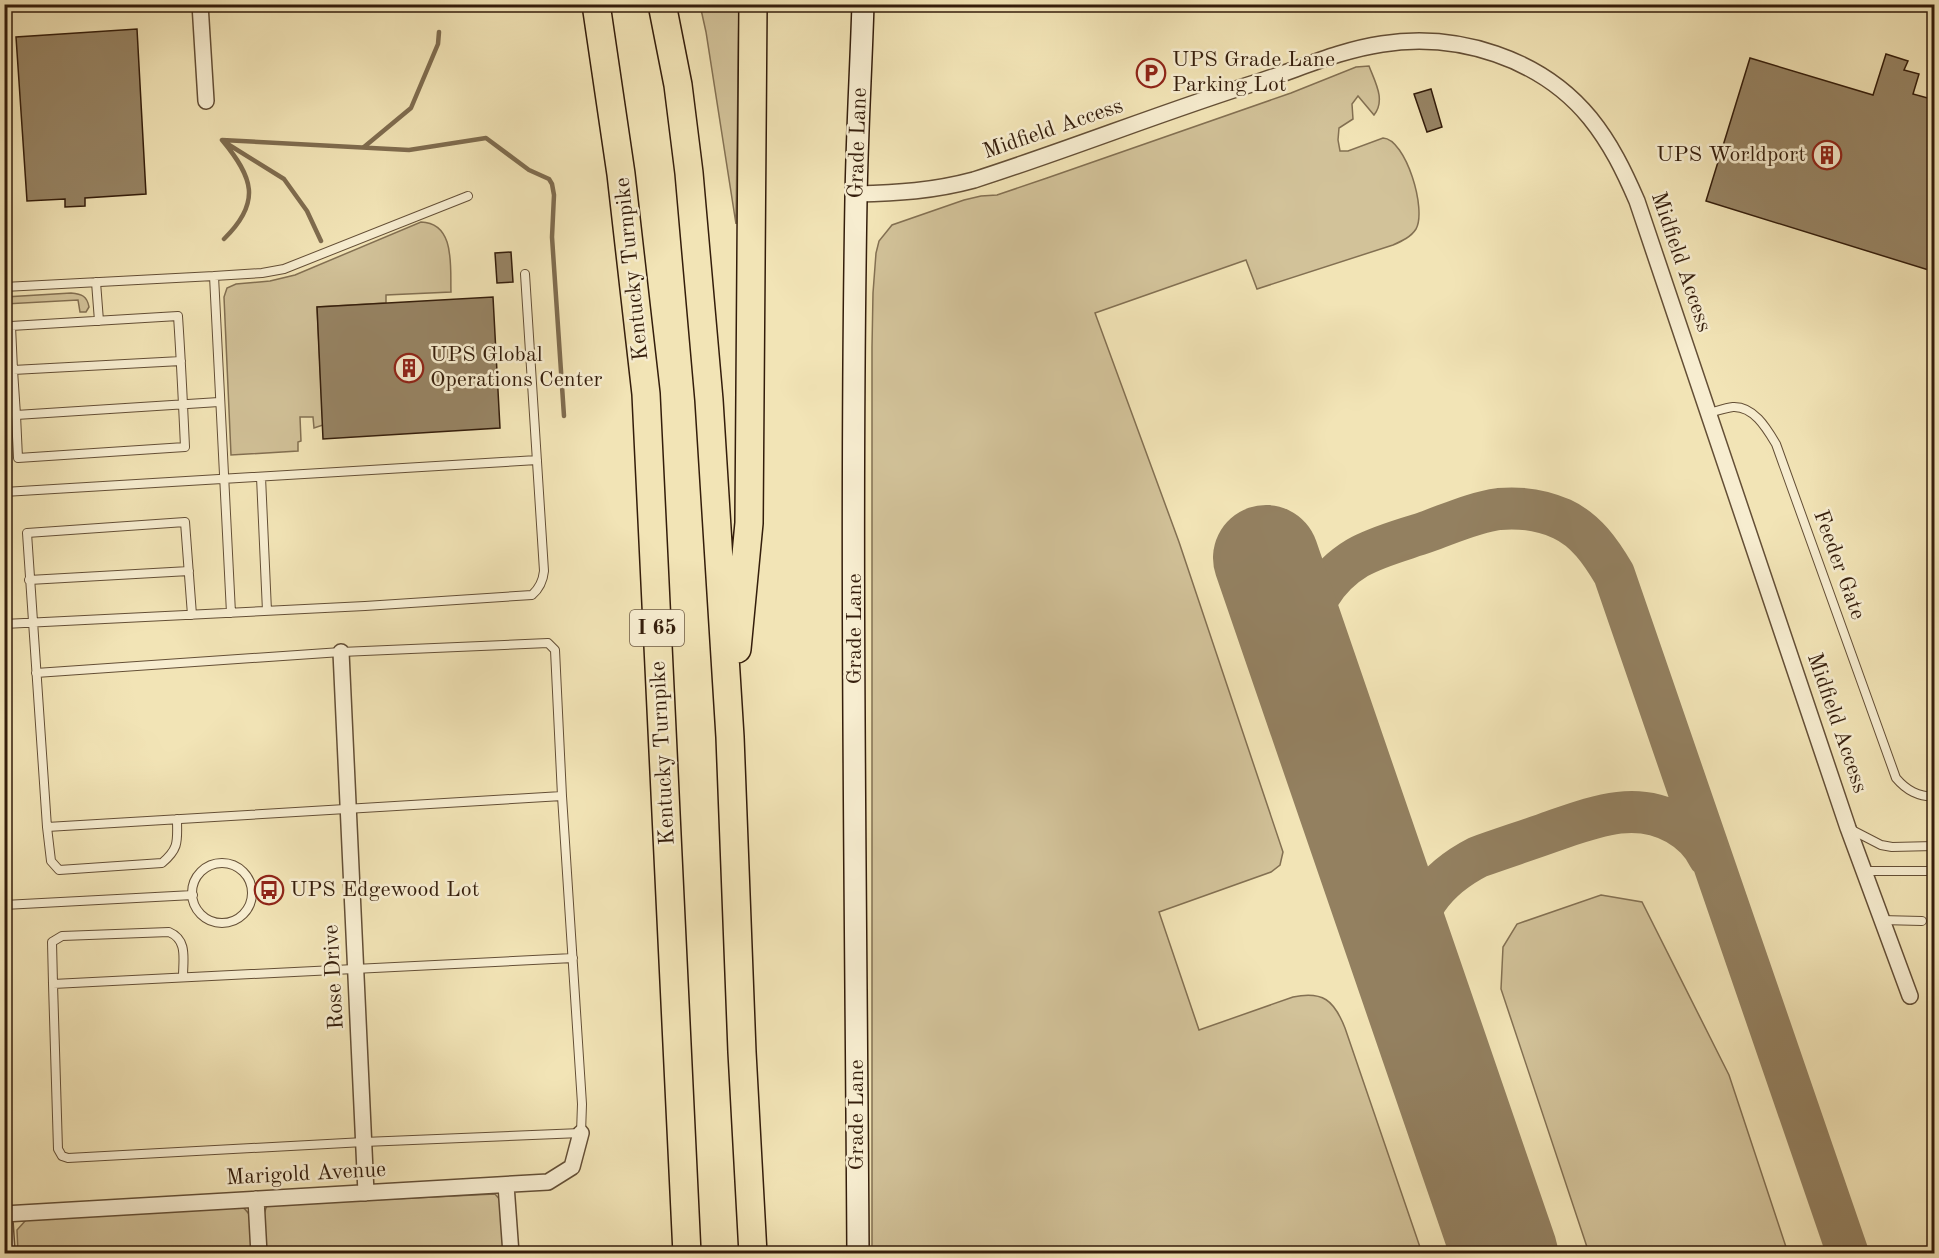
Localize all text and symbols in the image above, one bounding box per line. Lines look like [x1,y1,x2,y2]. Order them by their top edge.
place label: UPS Grade Lane Parking Lot [1172,49,1335,96]
parking icon: UPS Grade Lane Parking Lot [1135,57,1167,89]
street label: Grade Lane [845,87,871,199]
street label: Midfield Access [980,95,1126,163]
building icon: UPS Worldport [1811,139,1843,171]
place label: UPS Worldport [1656,144,1806,166]
street label: Kentucky Turnpike [611,176,653,362]
street label: Midfield Access [1647,189,1715,335]
place label: UPS Global Operations Center [430,344,603,391]
building icon: UPS Global Operations Center [393,352,425,384]
street label: Feeder Gate [1809,507,1869,623]
street label: Grade Lane [844,573,866,685]
road number: I 65 [630,610,684,646]
street label: Midfield Access [1803,650,1871,796]
street label: Kentucky Turnpike [647,660,679,846]
bus stop icon: UPS Edgewood Lot [253,874,285,906]
place label: UPS Edgewood Lot [290,879,479,901]
street label: Rose Drive [320,924,348,1030]
street label: Grade Lane [846,1059,868,1171]
street label: Marigold Avenue [225,1159,387,1189]

